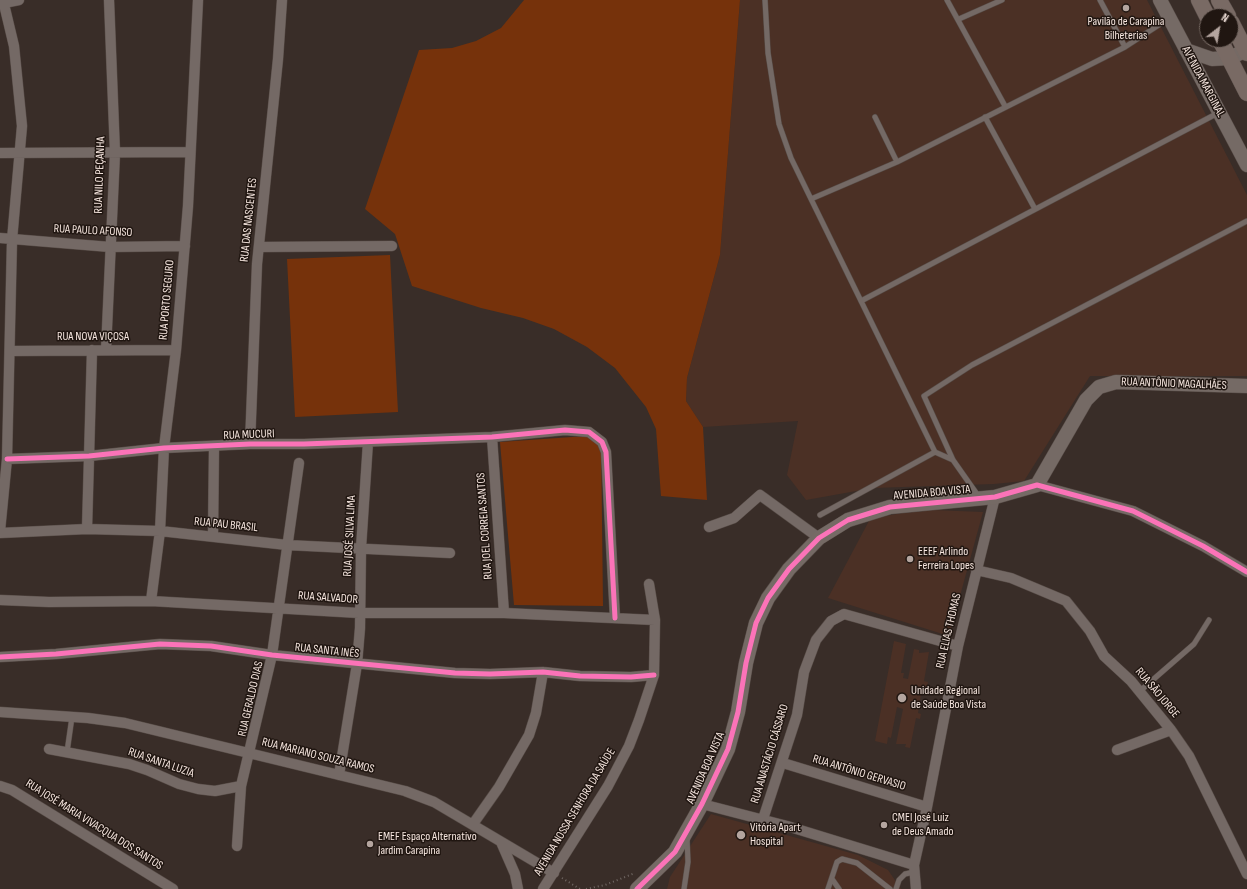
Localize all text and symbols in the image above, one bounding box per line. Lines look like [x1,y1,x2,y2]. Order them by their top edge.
marker: Pavilão de Carapina Bilheterias [1121,3,1131,13]
north arrow [1199,8,1239,48]
text: N [1219,11,1231,25]
place label: Pavilão de Carapina Bilheterias [1088,15,1164,43]
street label: AVENIDA MARGINAL [1178,44,1228,120]
street label: RUA NILO PEÇANHA [91,136,109,214]
street label: RUA DAS NASCENTES [237,177,261,263]
street label: RUA PAULO AFONSO [53,222,133,240]
street label: RUA PORTO SEGURO [156,259,178,341]
street label: RUA NOVA VIÇOSA [57,330,129,344]
street label: RUA ANTÔNIO MAGALHÃES [1121,375,1227,393]
street label: RUA MUCURI [223,427,275,443]
street label: RUA JOEL CORREIA SANTOS [474,472,496,580]
street label: AVENIDA BOA VISTA [893,482,971,504]
street label: RUA JOSÉ SILVA LIMA [341,495,359,577]
street label: RUA PAU BRASIL [193,514,259,536]
place label: EEEF Arlindo Ferreira Lopes [918,545,974,573]
marker: EEEF Arlindo Ferreira Lopes [905,554,915,564]
street label: RUA SALVADOR [298,589,358,607]
street label: RUA ELIAS THOMAS [933,592,965,670]
street label: RUA SANTA INÊS [294,640,360,662]
street label: RUA GERALDO DIAS [235,660,267,738]
street label: RUA SÃO JORGE [1132,665,1182,721]
place label: Unidade Regional de Saúde Boa Vista [911,684,986,712]
marker: Unidade Regional de Saúde Boa Vista [896,692,908,704]
street label: RUA ANASTÁCIO CÁSSARO [748,703,792,805]
street label: AVENIDA BOA VISTA [684,730,728,806]
street label: RUA MARIANO SOUZA RAMOS [260,735,376,777]
street label: RUA SANTA LUZIA [126,745,196,781]
street label: AVENIDA NOSSA SENHORA DA SAÚDE [531,746,619,878]
street label: RUA ANTÔNIO GERVASIO [811,752,907,794]
street label: RUA JOSÉ MARIA VIVACQUA DOS SANTOS [23,777,165,873]
place label: CMEI José Luiz de Deus Amado [892,811,953,839]
marker: CMEI José Luiz de Deus Amado [879,820,889,830]
place label: Vitória Apart Hospital [750,821,801,849]
marker: Vitória Apart Hospital [735,829,747,841]
place label: EMEF Espaço Alternativo Jardim Carapina [378,830,477,858]
marker: EMEF Espaço Alternativo Jardim Carapina [365,839,375,849]

